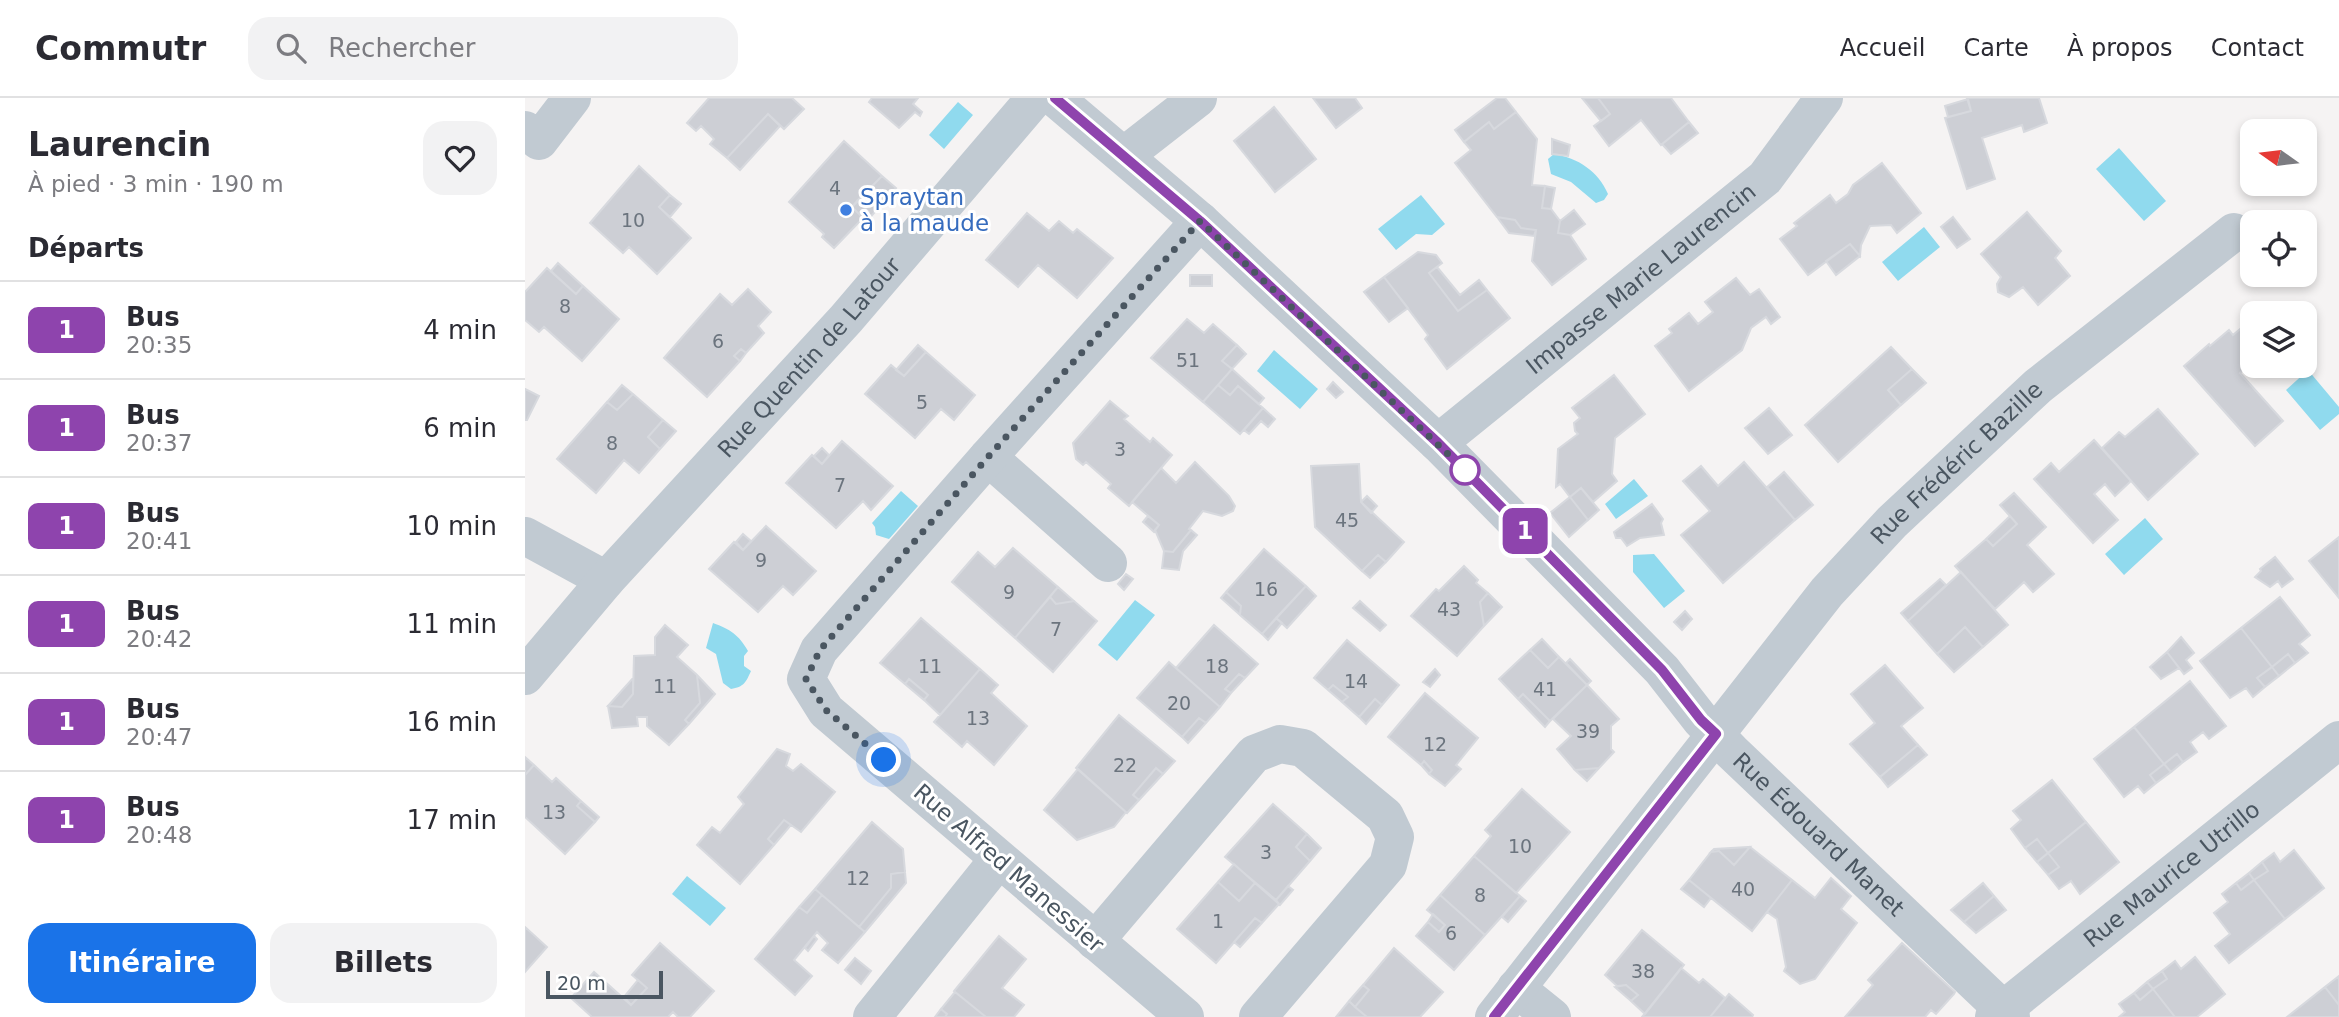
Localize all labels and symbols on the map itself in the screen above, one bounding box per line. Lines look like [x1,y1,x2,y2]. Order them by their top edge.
north arrow [2240,119,2317,196]
house number: 4 [829,177,841,199]
street label: Impasse Marie Laurencin [1521,178,1761,379]
place label: Spraytan à la maude [860,184,989,236]
marker: Spraytan à la maude [838,202,854,218]
house number: 10 [621,209,645,231]
street label: Rue Quentin de Latour [712,252,906,463]
house number: 8 [559,295,571,317]
house number: 6 [712,330,724,352]
house number: 51 [1176,349,1200,371]
street label: Rue Frédéric Bazille [1865,376,2047,549]
house number: 5 [916,391,928,413]
house number: 8 [606,432,618,454]
house number: 3 [1114,438,1126,460]
unlabelled marker [1450,455,1480,485]
house number: 7 [834,474,846,496]
line badge: 1 [1502,508,1548,554]
house number: 45 [1335,509,1359,531]
house number: 9 [755,549,767,571]
house number: 16 [1254,578,1278,600]
house number: 9 [1003,581,1015,603]
house number: 43 [1437,598,1461,620]
house number: 7 [1050,618,1062,640]
house number: 11 [918,655,942,677]
house number: 18 [1205,655,1229,677]
house number: 14 [1344,670,1368,692]
house number: 11 [653,675,677,697]
house number: 41 [1533,678,1557,700]
house number: 20 [1167,692,1191,714]
house number: 13 [966,707,990,729]
house number: 39 [1576,720,1600,742]
house number: 12 [1423,733,1447,755]
your location [866,742,901,777]
street label: Rue Édouard Manet [1728,747,1909,921]
house number: 22 [1113,754,1137,776]
street label: Rue Alfred Manessier [909,779,1110,958]
street label: Rue Maurice Utrillo [2079,796,2265,953]
house number: 13 [542,801,566,823]
house number: 10 [1508,835,1532,857]
house number: 3 [1260,841,1272,863]
house number: 12 [846,867,870,889]
house number: 40 [1731,878,1755,900]
house number: 8 [1474,884,1486,906]
house number: 1 [1212,910,1224,932]
house number: 6 [1445,922,1457,944]
house number: 38 [1631,960,1655,982]
scale bar [546,968,663,1000]

